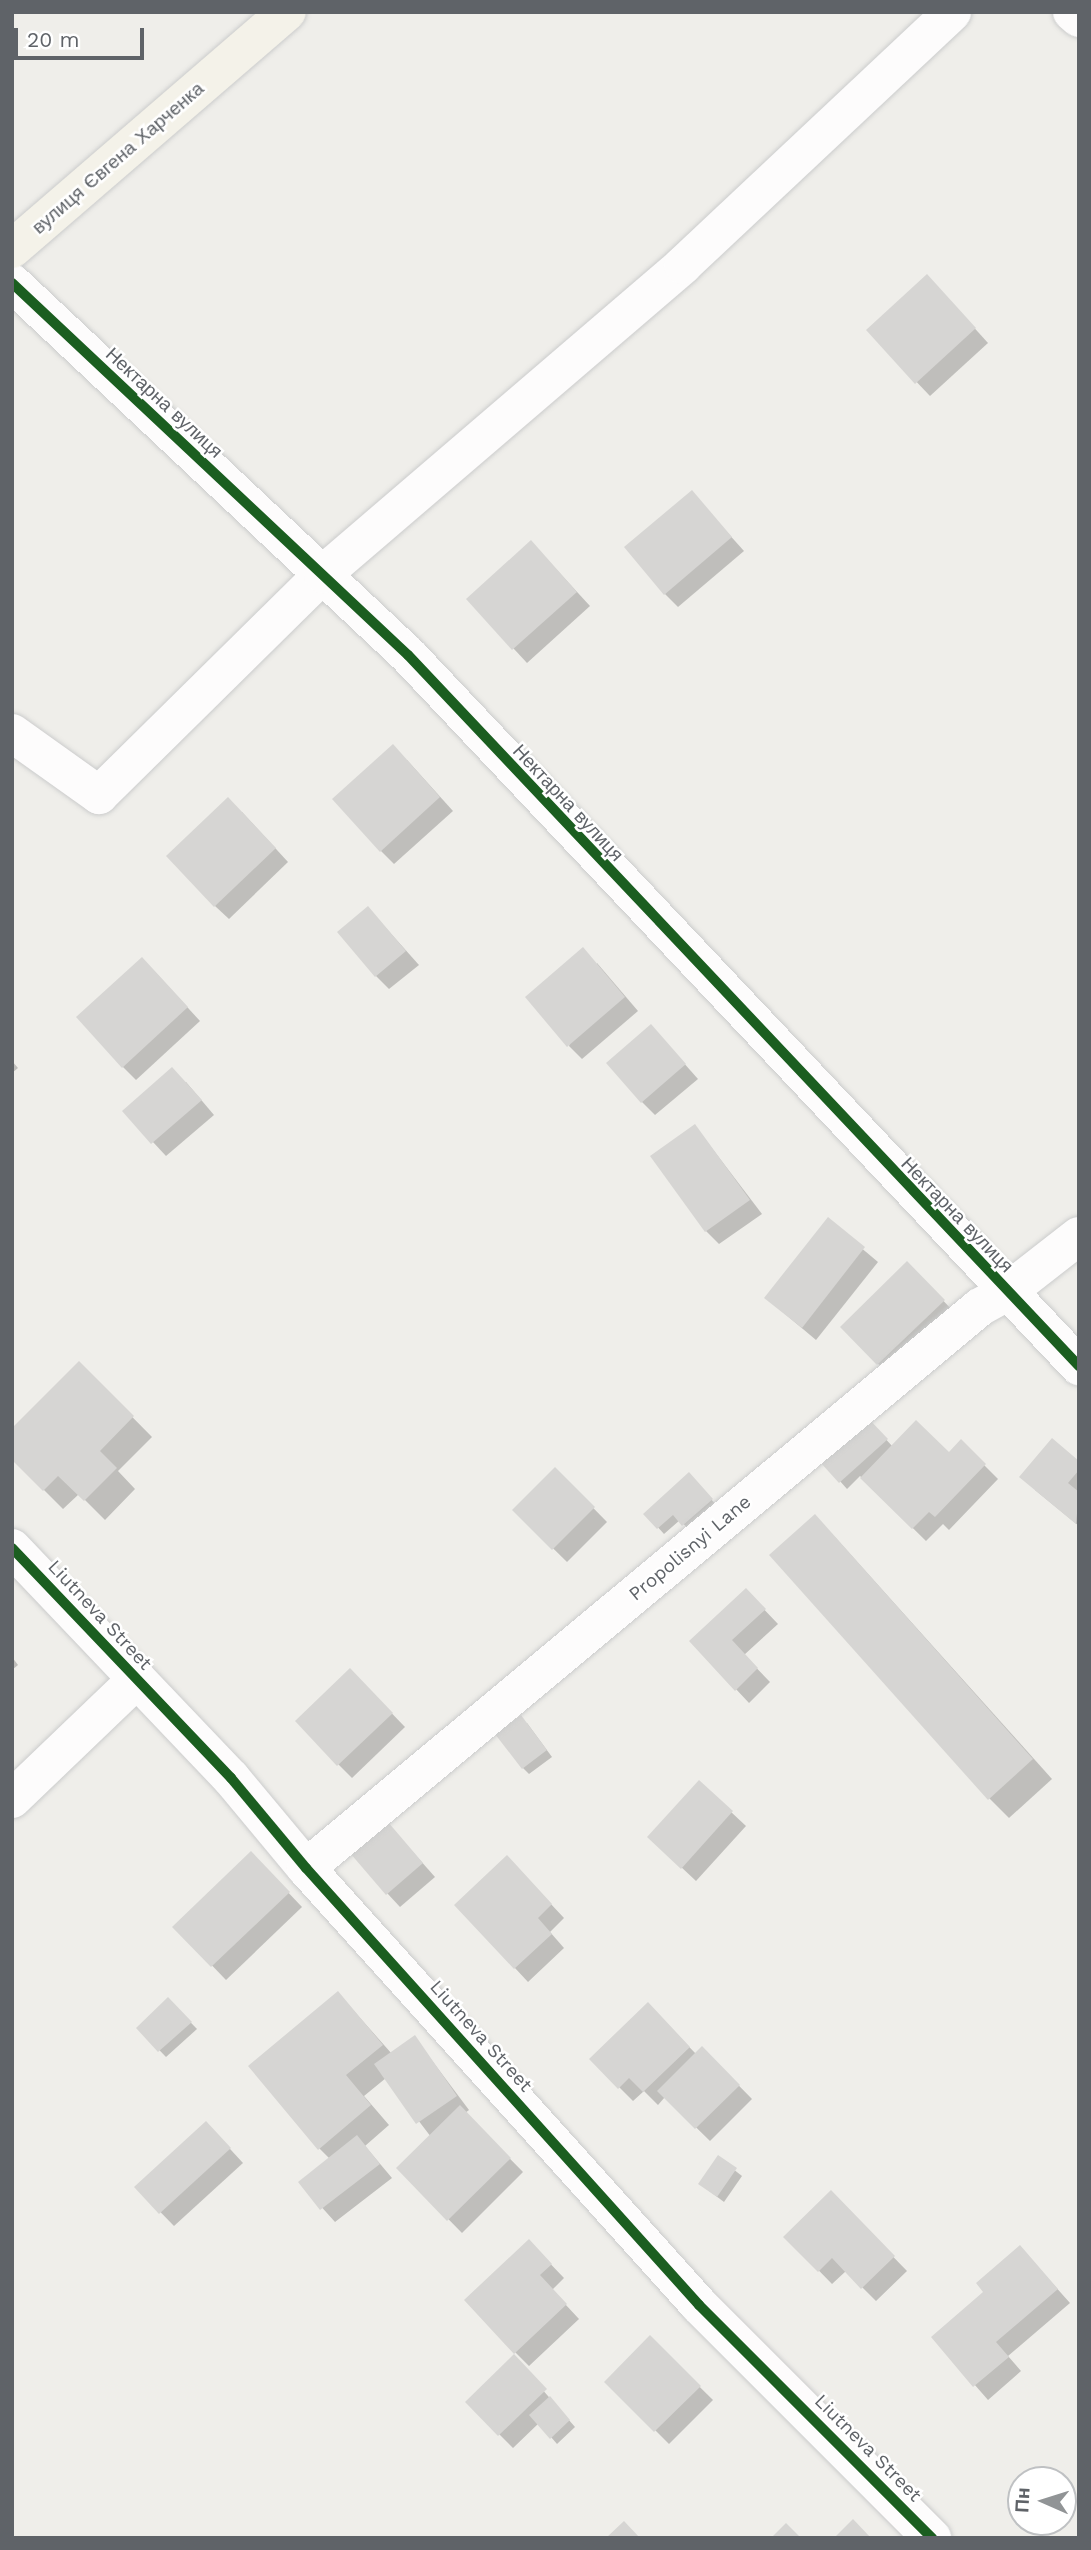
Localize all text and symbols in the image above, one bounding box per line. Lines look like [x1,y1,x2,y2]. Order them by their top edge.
scale bar [18,14,147,58]
text: 20 m [27,27,79,52]
street label: вулиця Євгена Харченка [27,77,209,239]
street label: Нектарна вулиця [101,343,227,463]
street label: Нектарна вулиця [508,740,628,866]
street label: Нектарна вулиця [896,1153,1018,1277]
street label: Propolisnyi Lane [624,1490,756,1606]
street label: Liutneva Street [43,1555,157,1675]
street label: Liutneva Street [425,1975,537,2097]
street label: Liutneva Street [810,2390,926,2506]
north arrow [1007,2466,1077,2536]
text: Пн [1010,2487,1035,2513]

